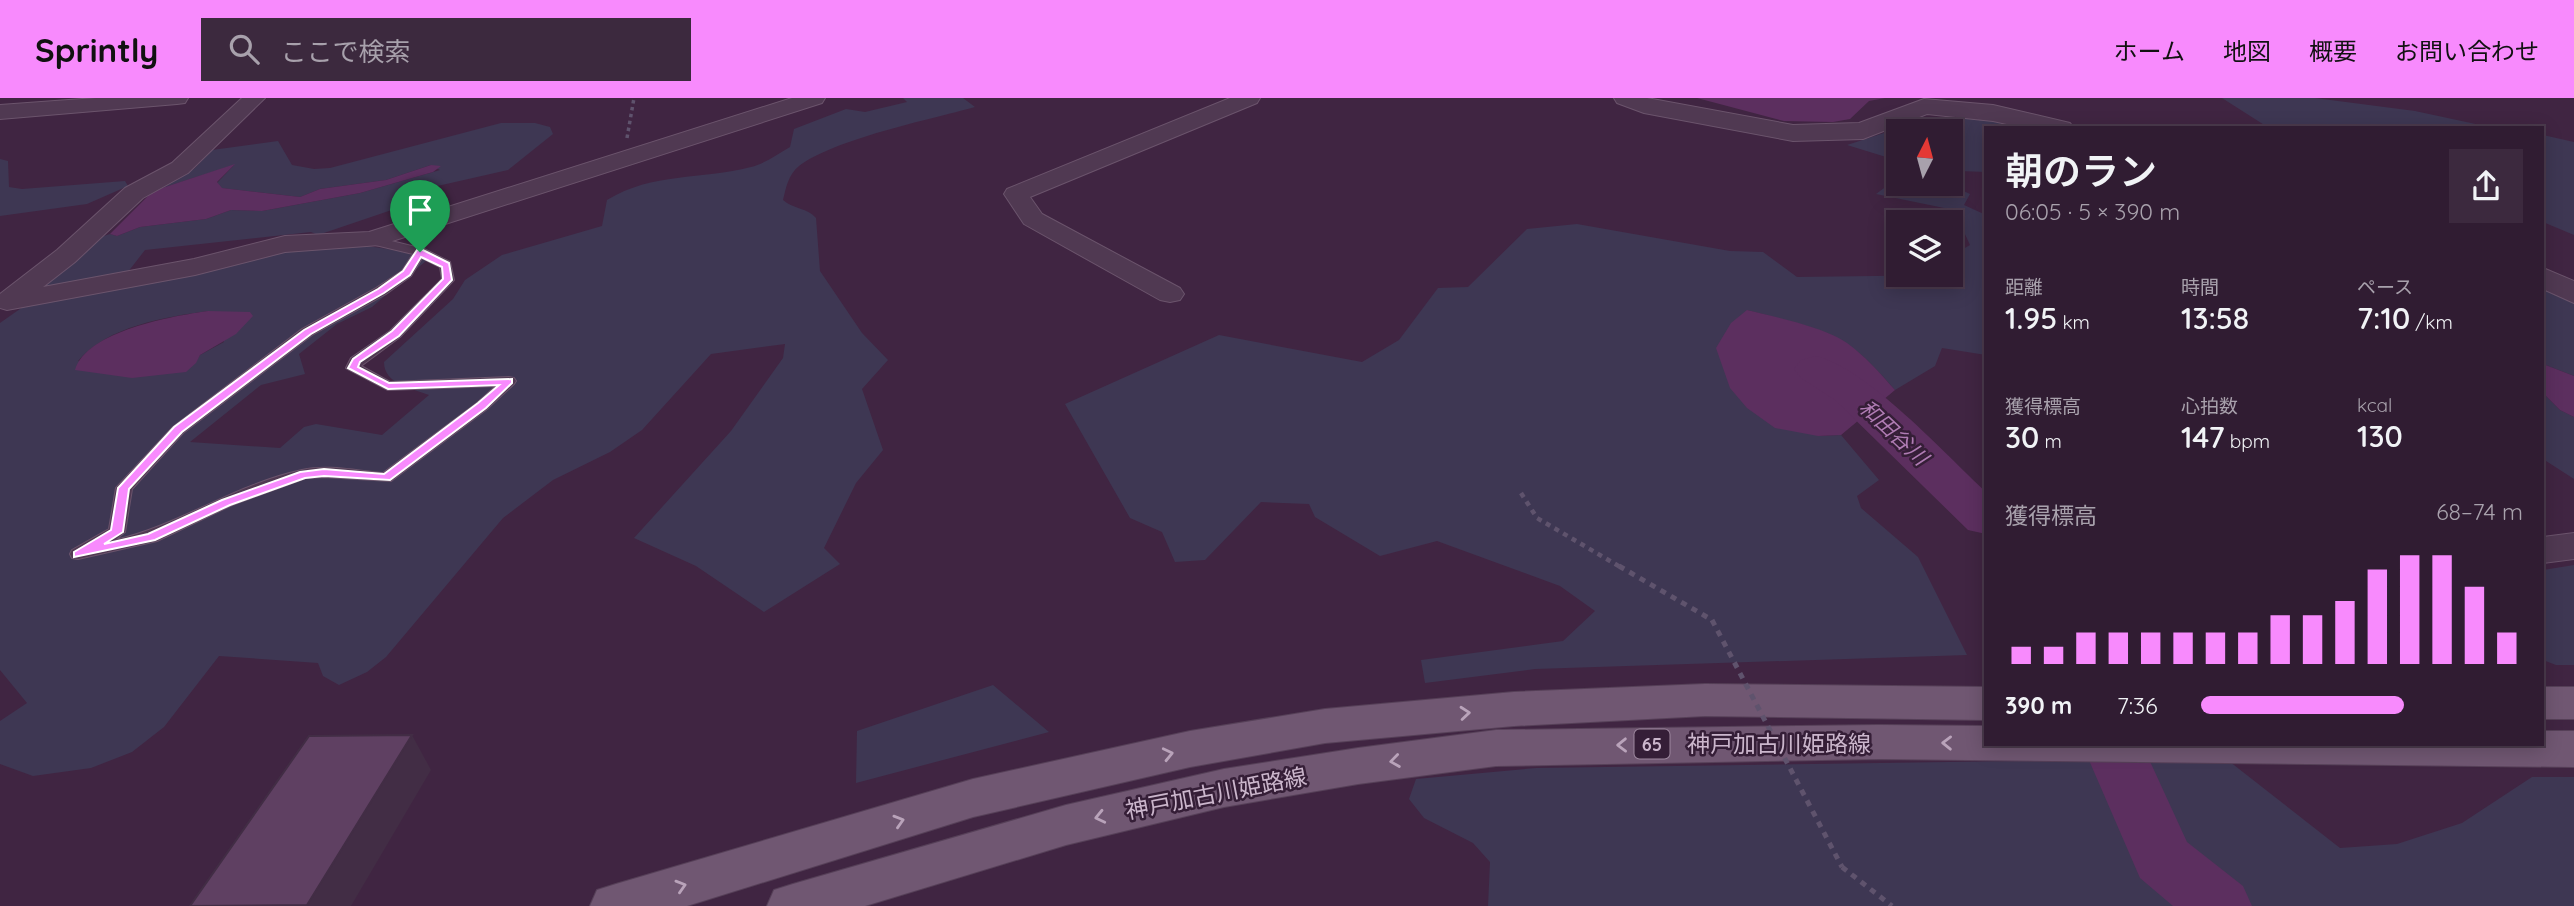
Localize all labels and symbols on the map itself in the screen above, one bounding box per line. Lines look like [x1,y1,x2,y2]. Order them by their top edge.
north arrow [1886,119,1964,196]
pin [390,180,450,252]
water label: 和田谷川 [1854,394,1935,472]
one-way arrow [1460,706,1471,721]
street label: 神戸加古川姫路線 [1687,729,1871,758]
road number: 65 [1634,730,1670,758]
one-way arrow [1942,735,1952,751]
one-way arrow [1616,737,1627,752]
one-way arrow [1161,748,1173,762]
one-way arrow [1390,753,1401,768]
street label: 神戸加古川姫路線 [1123,761,1309,825]
one-way arrow [1094,809,1106,823]
one-way arrow [893,814,905,829]
one-way arrow [675,880,687,895]

